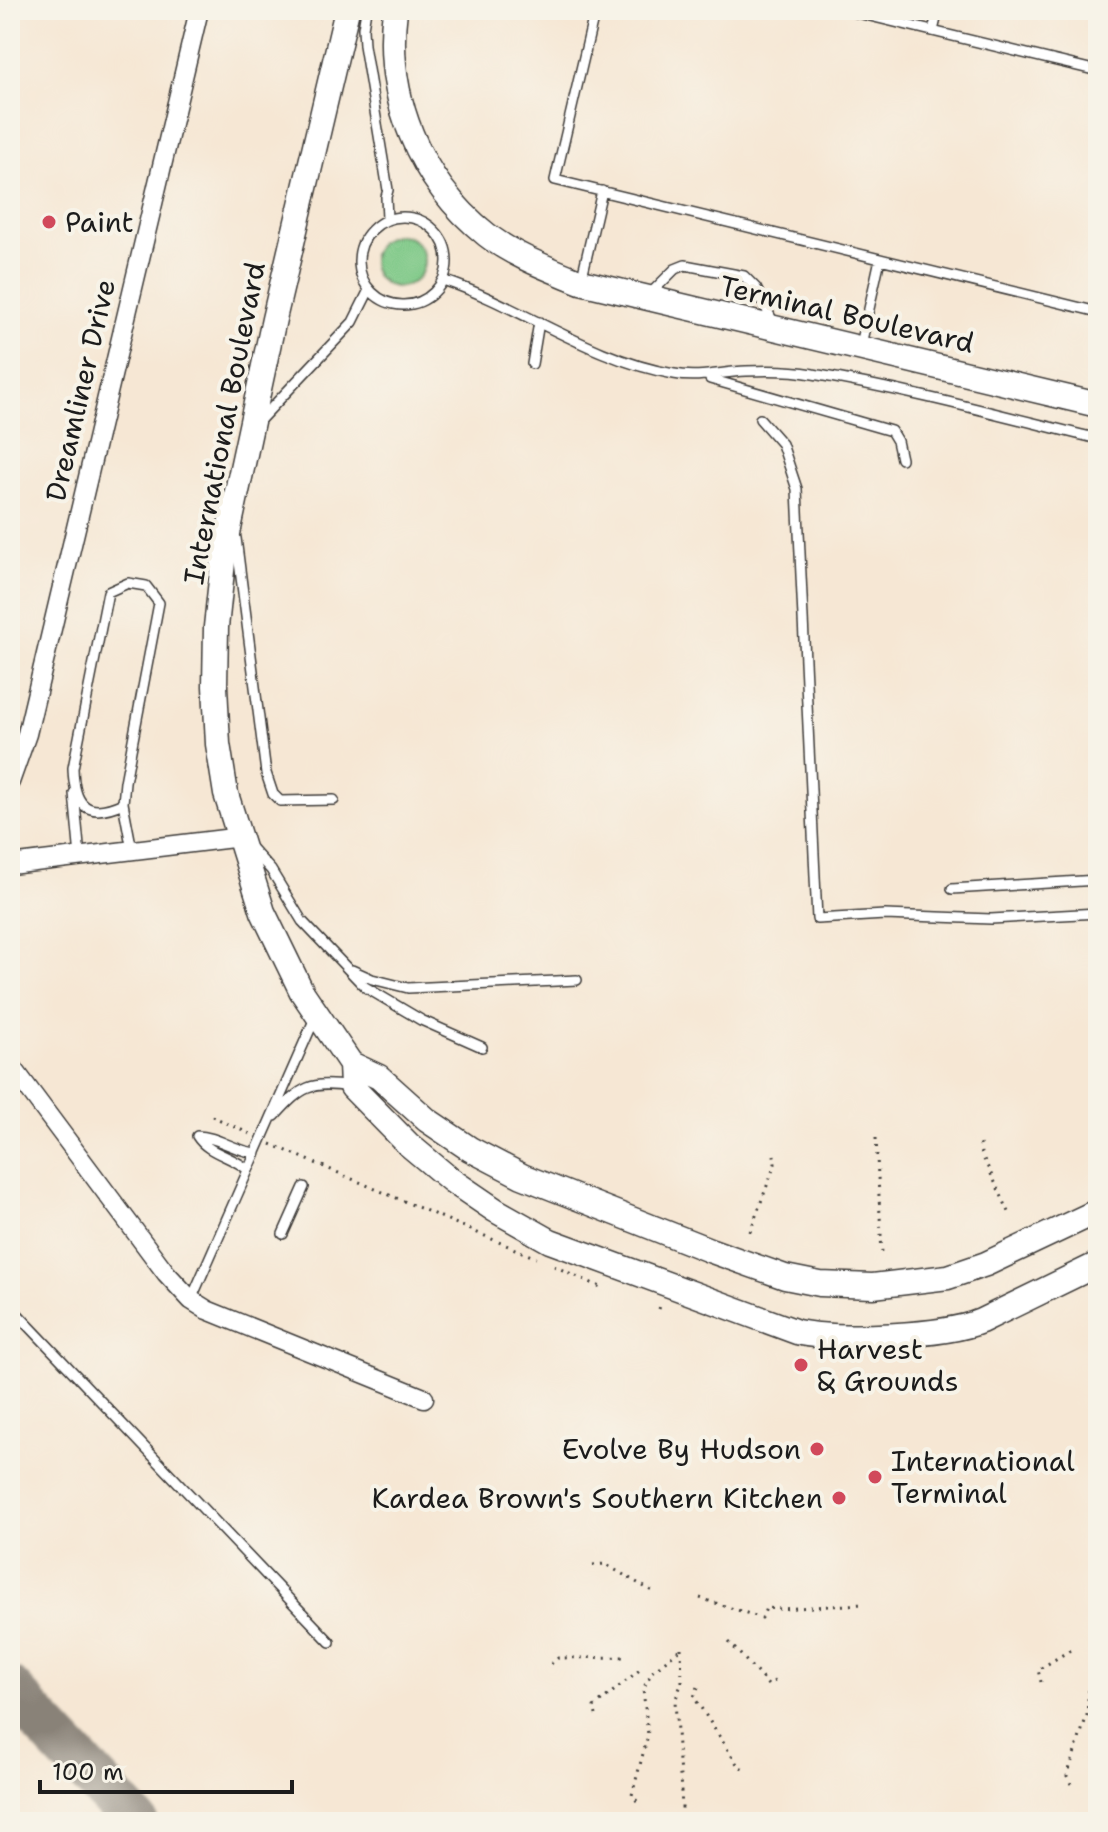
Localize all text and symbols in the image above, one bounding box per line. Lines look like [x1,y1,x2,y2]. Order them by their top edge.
place label: Paint [65,203,134,241]
marker: Paint [40,213,58,231]
street label: International Boulevard [174,259,274,587]
street label: Terminal Boulevard [716,266,978,362]
street label: Dreamliner Drive [36,275,124,505]
place label: Harvest & Grounds [817,1330,959,1400]
marker: Harvest & Grounds [792,1356,810,1374]
place label: Evolve By Hudson [562,1430,801,1468]
marker: Evolve By Hudson [808,1440,826,1458]
place label: International Terminal [891,1442,1075,1512]
marker: International Terminal [866,1468,884,1486]
place label: Kardea Brown's Southern Kitchen [372,1479,823,1517]
marker: Kardea Brown's Southern Kitchen [830,1489,848,1507]
scale bar [40,1744,292,1794]
text: 100 m [52,1756,124,1788]

